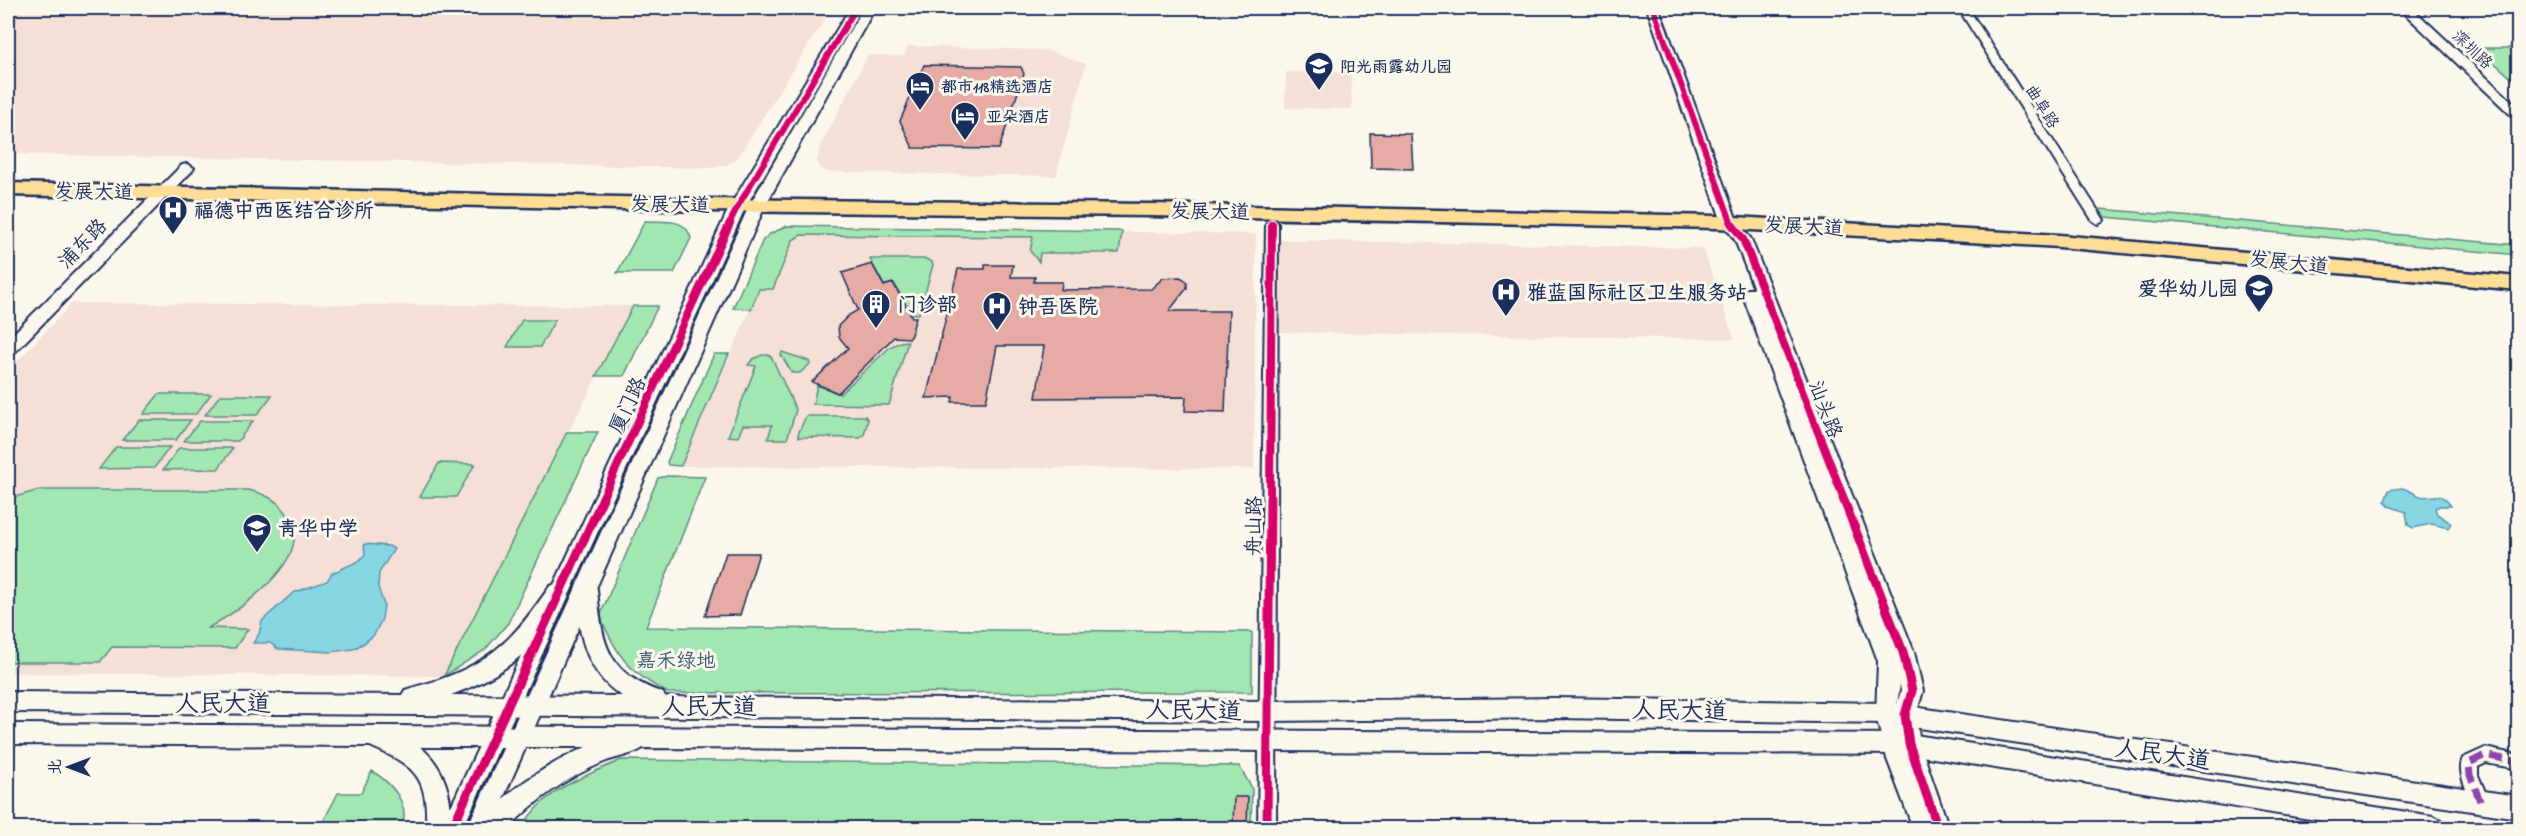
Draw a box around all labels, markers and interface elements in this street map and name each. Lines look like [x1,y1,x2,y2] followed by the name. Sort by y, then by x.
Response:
[2446,25,2497,76] street label: 深圳路
[1303,50,1335,92] school or university icon: 阳光雨露幼儿园
[1340,56,1452,80] place label: 阳光雨露幼儿园
[904,70,936,112] hotel icon: 都市118精选酒店
[941,76,1053,100] place label: 都市118精选酒店
[2018,80,2064,134] street label: 曲阜路
[949,100,981,142] hotel icon: 亚朵酒店
[986,106,1050,130] place label: 亚朵酒店
[54,178,134,209] street label: 发展大道
[630,191,710,222] street label: 发展大道
[157,194,189,236] hospital icon: 福德中西医结合诊所
[194,198,374,227] place label: 福德中西医结合诊所
[1170,198,1250,229] street label: 发展大道
[53,212,116,276] street label: 浦东路
[1763,212,1845,245] street label: 发展大道
[2247,246,2330,283] street label: 发展大道
[2243,272,2275,314] school or university icon: 爱华幼儿园
[1490,276,1522,318] hospital icon: 雅蓝国际社区卫生服务站
[2138,276,2238,305] place label: 爱华幼儿园
[1527,280,1747,309] place label: 雅蓝国际社区卫生服务站
[860,288,892,330] building icon: 门诊部
[981,290,1013,332] hospital icon: 钟吾医院
[897,292,957,321] place label: 门诊部
[1018,294,1098,323] place label: 钟吾医院
[603,372,656,439] street label: 厦门路
[1799,377,1848,444] street label: 汕头路
[1240,495,1271,556] street label: 舟山路
[241,512,273,554] school or university icon: 青华中学
[278,516,358,545] place label: 青华中学
[636,648,716,677] park label: 嘉禾绿地
[175,688,271,723] street label: 人民大道
[661,691,757,726] street label: 人民大道
[1146,694,1242,731] street label: 人民大道
[1632,694,1728,731] street label: 人民大道
[2113,732,2213,780] street label: 人民大道
[39,737,99,797] north arrow
[44,759,68,775] text: 北

